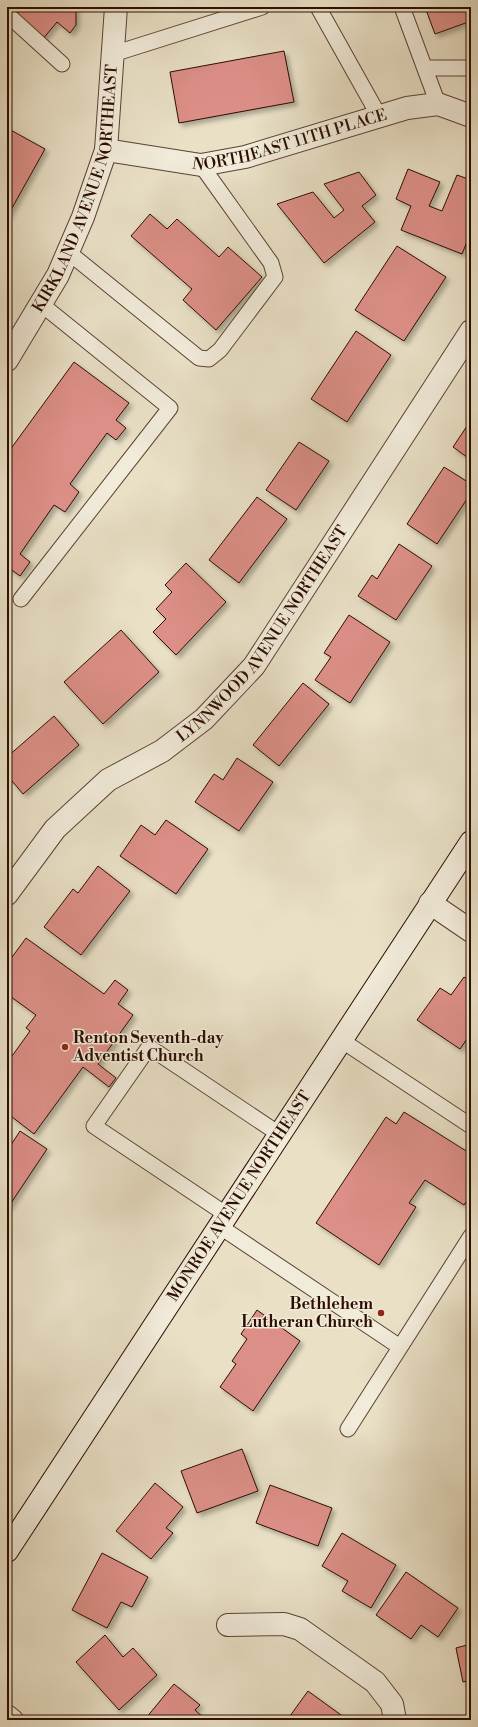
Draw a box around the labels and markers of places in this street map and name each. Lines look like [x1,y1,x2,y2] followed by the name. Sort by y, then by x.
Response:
[72,1028,224,1066] place label: Renton Seventh-day Adventist Church
[60,1042,70,1052] marker: Renton Seventh-day Adventist Church
[241,1294,373,1332] place label: Bethlehem Lutheran Church
[376,1308,386,1318] marker: Bethlehem Lutheran Church

